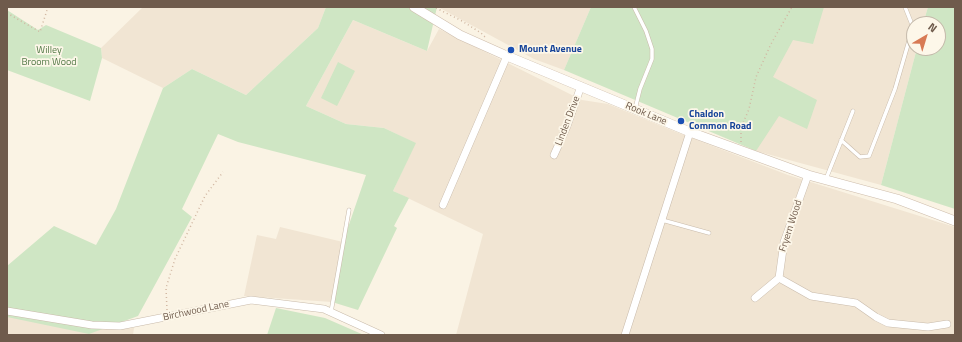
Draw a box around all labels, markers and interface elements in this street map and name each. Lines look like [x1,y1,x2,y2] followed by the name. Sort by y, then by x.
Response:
[906,16,946,56] north arrow
[925,19,941,36] text: N
[519,44,582,56] place label: Mount Avenue
[21,45,77,68] park label: Willey Broom Wood
[506,45,516,55] marker: Mount Avenue
[553,95,583,147] street label: Linden Drive
[623,100,669,128] street label: Rook Lane
[689,109,752,132] place label: Chaldon Common Road
[676,116,686,126] marker: Chaldon Common Road
[777,199,805,253] street label: Fryern Wood
[162,298,230,324] street label: Birchwood Lane

